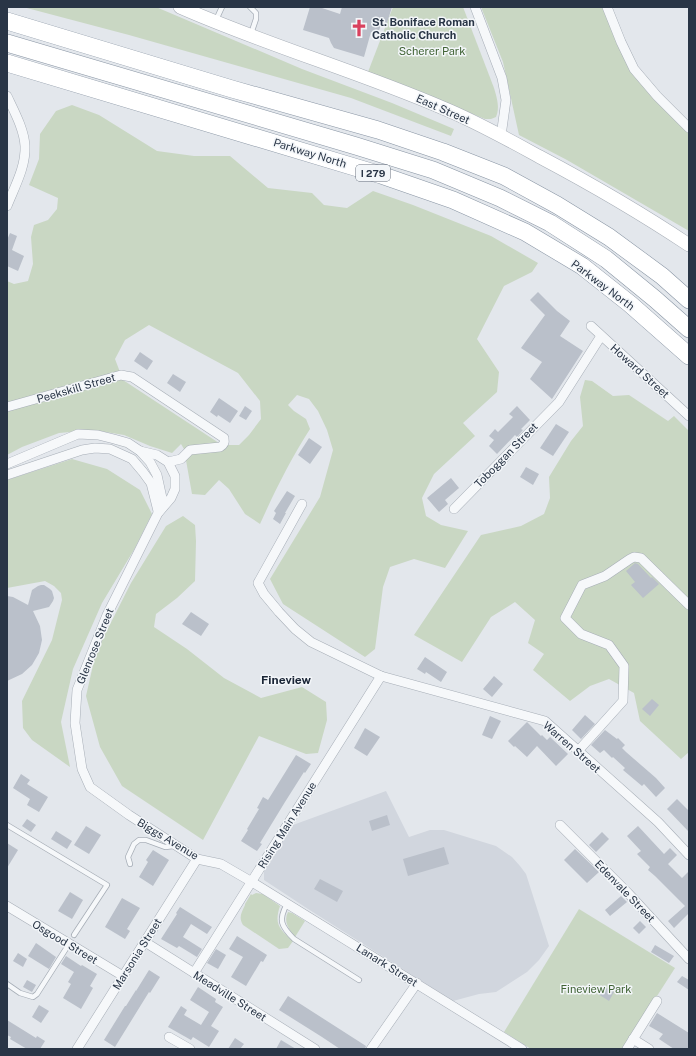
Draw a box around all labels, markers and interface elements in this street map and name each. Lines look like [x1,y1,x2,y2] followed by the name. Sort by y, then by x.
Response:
[372,16,475,41] place label: St. Boniface Roman Catholic Church
[349,18,369,38] church icon: St. Boniface Roman Catholic Church
[399,45,465,57] park label: Scherer Park
[414,92,472,126] street label: East Street
[272,136,348,170] street label: Parkway North
[356,165,390,181] road number: I 279
[569,257,637,313] street label: Parkway North
[608,342,672,400] street label: Howard Street
[35,371,117,405] street label: Peekskill Street
[472,420,540,490] street label: Toboggan Street
[74,606,116,686] street label: Glenrose Street
[261,673,312,687] district label: Fineview
[541,719,603,775] street label: Warren Street
[255,780,319,870] street label: Rising Main Avenue
[135,816,201,862] street label: Biggs Avenue
[592,858,658,924] street label: Edenvale Street
[110,916,164,992] street label: Marsonia Street
[30,918,100,966] street label: Osgood Street
[354,941,420,989] street label: Lanark Street
[191,969,269,1023] street label: Meadville Street
[561,983,631,995] park label: Fineview Park

